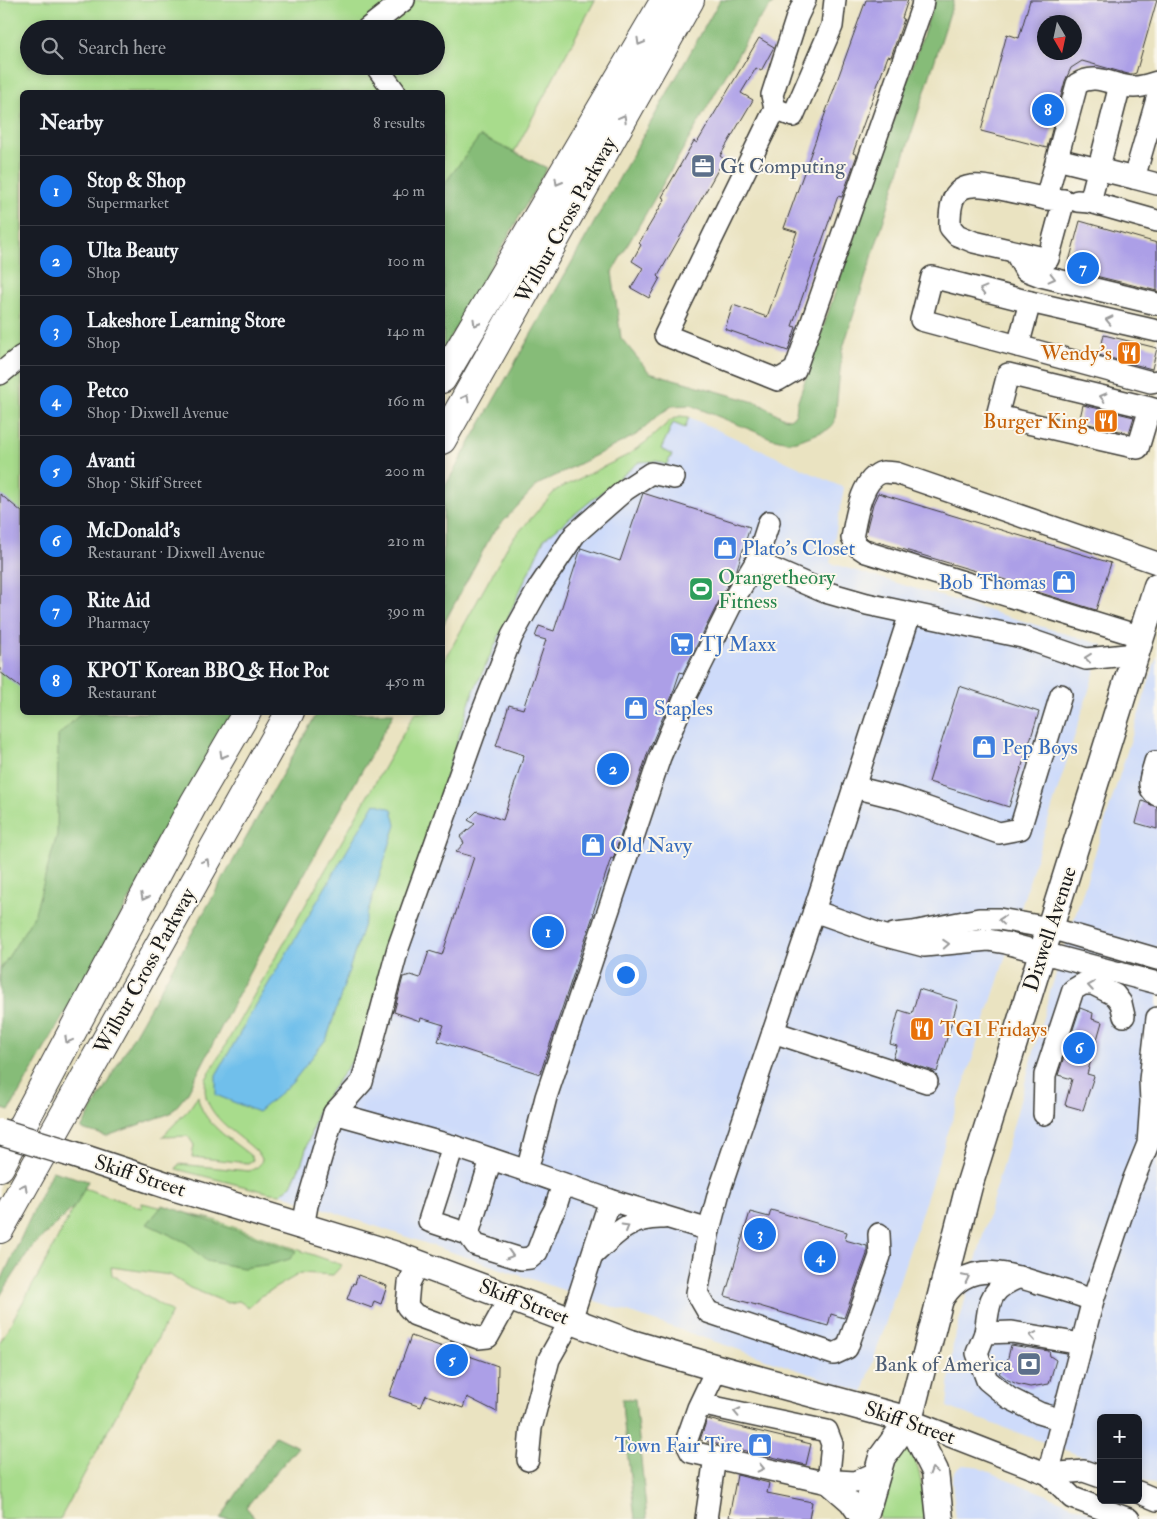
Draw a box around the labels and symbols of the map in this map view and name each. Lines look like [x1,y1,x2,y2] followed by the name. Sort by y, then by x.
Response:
[1037,15,1082,60] north arrow
[636,37,646,46] one-way arrow
[1032,91,1064,129] pin: 8
[616,115,626,124] one-way arrow
[509,131,623,309] street label: Wilbur Cross Parkway
[690,153,716,179] office icon: Gt Computing
[720,153,846,180] place label: Gt Computing
[554,177,564,186] one-way arrow
[1067,249,1099,287] pin: 7
[1047,273,1055,283] one-way arrow
[978,285,987,296] one-way arrow
[1105,315,1114,326] one-way arrow
[472,317,482,326] one-way arrow
[1040,340,1112,367] place label: Wendy's
[1116,340,1142,366] restaurant icon: Wendy's
[1098,392,1107,403] one-way arrow
[460,394,470,403] one-way arrow
[983,408,1089,435] place label: Burger King
[1093,408,1119,434] restaurant icon: Burger King
[712,535,738,561] shop icon: Plato's Closet
[742,535,856,562] place label: Plato's Closet
[718,564,836,615] place label: Orangetheory Fitness
[939,569,1046,596] place label: Bob Thomas
[1051,569,1077,595] shop icon: Bob Thomas
[688,576,714,602] sports icon: Orangetheory Fitness
[669,631,695,657] supermarket icon: TJ Maxx
[700,631,777,658] place label: TJ Maxx
[1084,653,1092,664] one-way arrow
[623,695,649,721] shop icon: Staples
[654,695,713,722] place label: Staples
[971,734,997,760] shop icon: Pep Boys
[1002,734,1078,761] place label: Pep Boys
[219,749,229,758] one-way arrow
[597,750,629,788] pin: 2
[580,832,606,858] shop icon: Old Navy
[610,832,693,859] place label: Old Navy
[200,858,210,867] one-way arrow
[1017,863,1083,995] street label: Dixwell Avenue
[88,882,202,1060] street label: Wilbur Cross Parkway
[140,892,150,901] one-way arrow
[532,913,564,951] pin: 1
[998,915,1006,926] one-way arrow
[943,939,951,950] one-way arrow
[613,962,639,988] your location
[1087,981,1095,992] one-way arrow
[909,1016,935,1042] restaurant icon: TGI Fridays
[940,1016,1047,1043] place label: TGI Fridays
[1063,1029,1095,1067] pin: 6
[64,1035,74,1044] one-way arrow
[91,1149,189,1203] street label: Skiff Street
[18,1183,28,1192] one-way arrow
[744,1215,776,1253] pin: 3
[620,1223,629,1233] one-way arrow
[804,1238,836,1276] pin: 4
[505,1250,513,1260] one-way arrow
[475,1272,573,1332] street label: Skiff Street
[961,1274,970,1284] one-way arrow
[1029,1331,1038,1341] one-way arrow
[436,1341,468,1379] pin: 5
[874,1351,1012,1378] place label: Bank of America
[1016,1351,1042,1377] bank icon: Bank of America
[861,1395,959,1451] street label: Skiff Street
[732,1407,741,1418] one-way arrow
[614,1432,742,1459] place label: Town Fair Tire
[747,1432,773,1458] shop icon: Town Fair Tire
[756,1462,765,1473] one-way arrow
[929,1467,939,1476] one-way arrow

